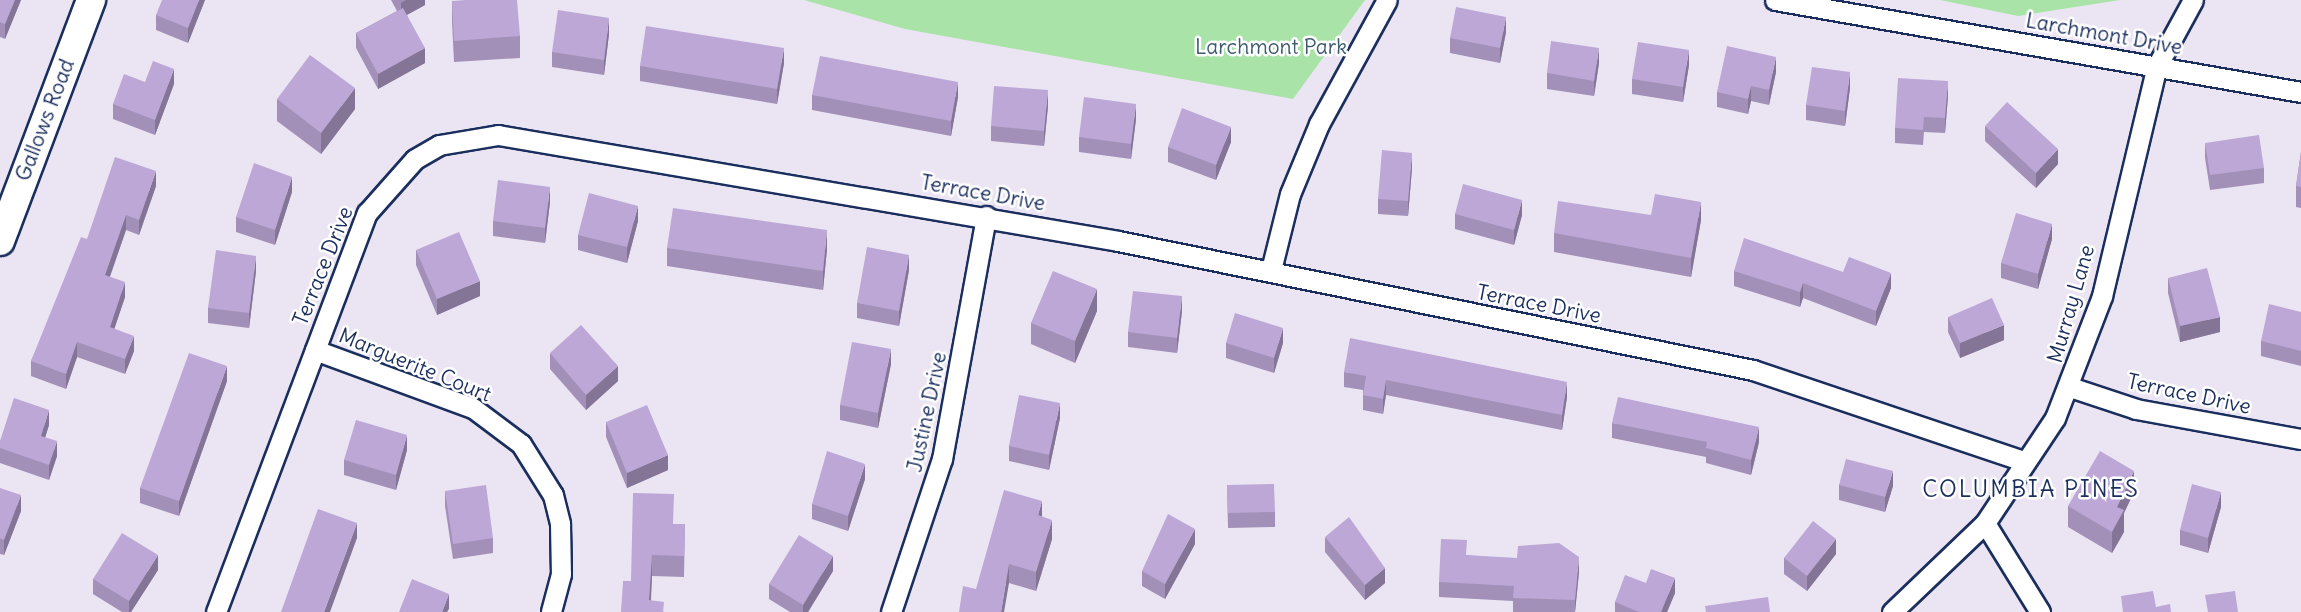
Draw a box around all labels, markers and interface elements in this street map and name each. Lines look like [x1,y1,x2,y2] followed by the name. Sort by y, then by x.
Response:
[2024,8,2184,60] street label: Larchmont Drive
[1195,34,1347,60] park label: Larchmont Park
[10,55,80,185] street label: Gallows Road
[919,170,1047,216] street label: Terrace Drive
[288,203,358,329] street label: Terrace Drive
[2042,242,2100,366] street label: Murray Lane
[1475,280,1603,328] street label: Terrace Drive
[335,323,495,407] street label: Marguerite Court
[902,350,952,474] street label: Justine Drive
[2125,369,2253,419] street label: Terrace Drive
[1924,475,2138,503] district label: COLUMBIA PINES

